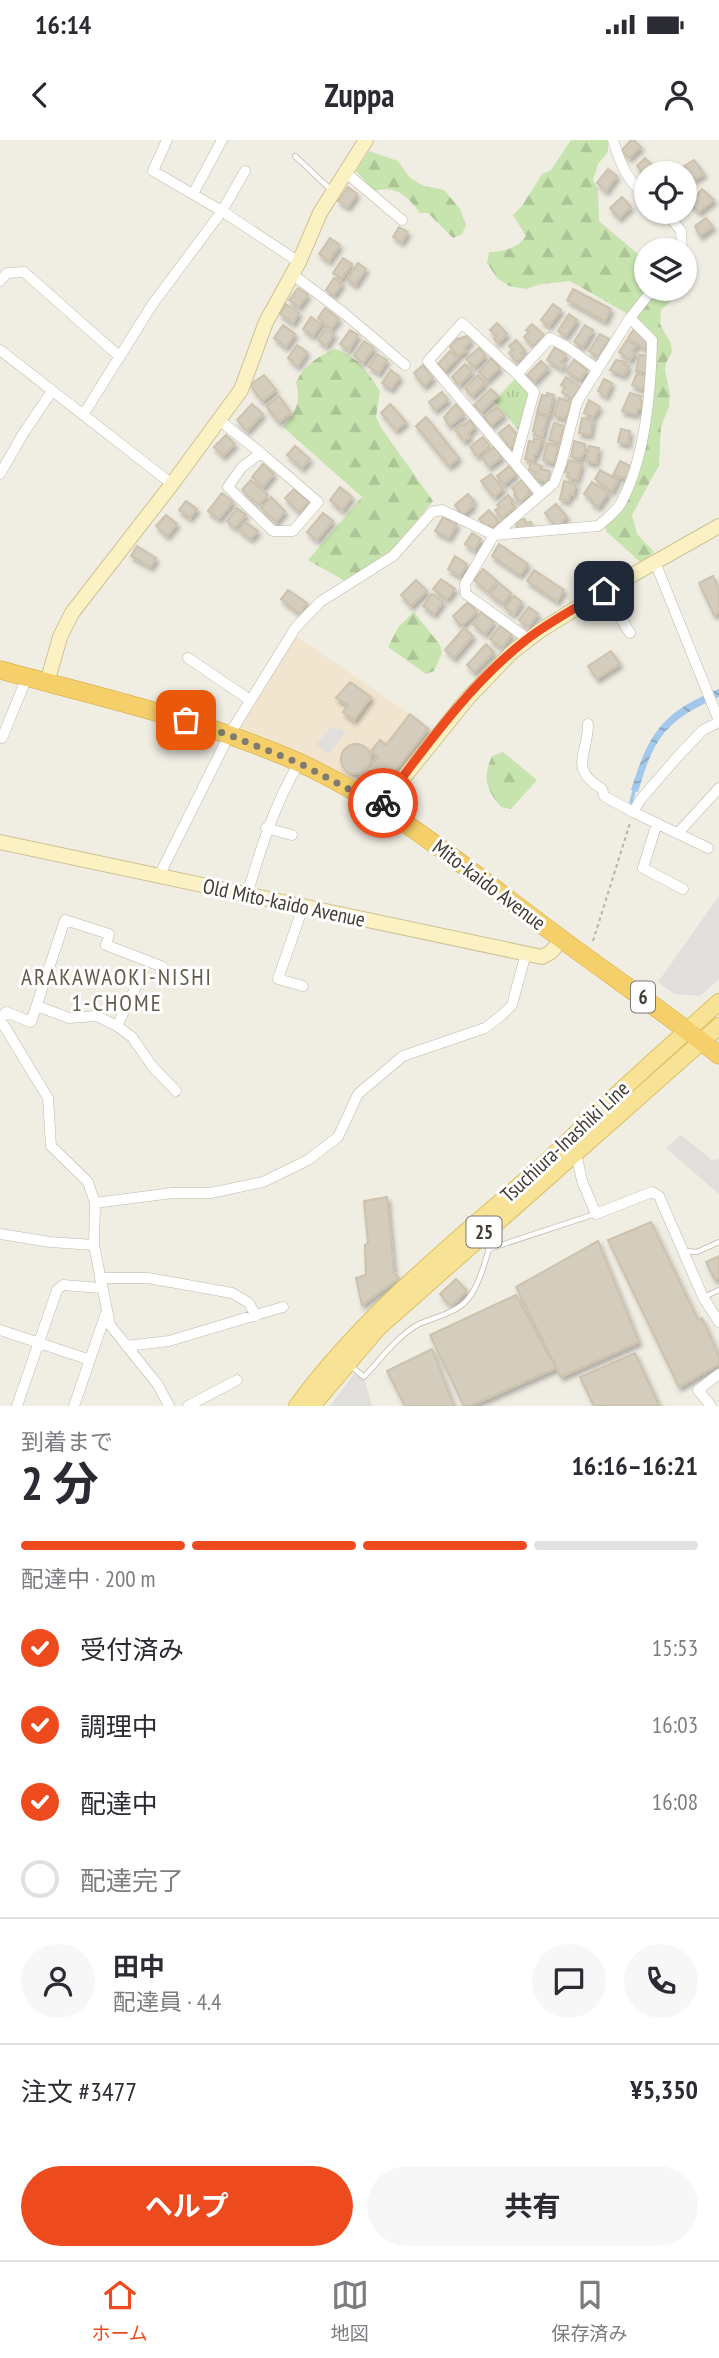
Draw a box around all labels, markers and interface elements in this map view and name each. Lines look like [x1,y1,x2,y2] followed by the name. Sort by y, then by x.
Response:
[35,8,91,41] text: 16:14
[324,74,395,116] text: Zuppa
[21,76,59,114] icon: back
[660,76,698,114] icon: person
[634,161,697,301] map controls
[634,161,697,224] button: locate
[634,238,697,301] button: layers
[574,561,634,621] pin
[585,572,623,610] icon: home
[156,690,216,750] pin
[167,701,205,739] icon: bag
[348,768,418,838] courier
[364,784,402,822] icon: bike
[427,833,551,936] street label: Mito-kaido Avenue
[201,872,368,933] street label: Old Mito-kaido Avenue
[21,962,213,1017] district label: ARAKAWAOKI-NISHI 1-CHOME
[631,982,655,1012] road number: 6
[495,1075,635,1208] street label: Tsuchiura-Inashiki Line
[466,1216,502,1248] road number: 25
[21,1427,113,1456] text: 到着まで
[571,1449,698,1482] text: 16:16–16:21
[21,1453,98,1513] text: 2 分
[21,1564,156,1593] text: 配達中 · 200 m
[21,1629,59,1667] icon: check
[80,1633,184,1666] text: 受付済み
[652,1633,698,1662] text: 15:53
[21,1706,59,1744] icon: check
[80,1710,158,1743] text: 調理中
[652,1710,698,1739] text: 16:03
[21,1783,59,1821] icon: check
[80,1787,158,1820] text: 配達中
[652,1787,698,1816] text: 16:08
[80,1864,184,1897] text: 配達完了
[21,1944,95,2018] button: person
[532,1944,606,2018] button: chat
[624,1944,698,2018] button: phone
[113,1950,165,1983] text: 田中
[113,1987,221,2016] text: 配達員 · 4.4
[630,2073,698,2106] text: ¥5,350
[21,2075,137,2108] text: 注文 #3477
[21,2166,353,2246] button: ヘルプ
[367,2166,698,2246] button: 共有
[91,2276,148,2345] tab: ホーム
[331,2276,369,2345] tab: 地図
[552,2276,628,2345] tab: 保存済み

